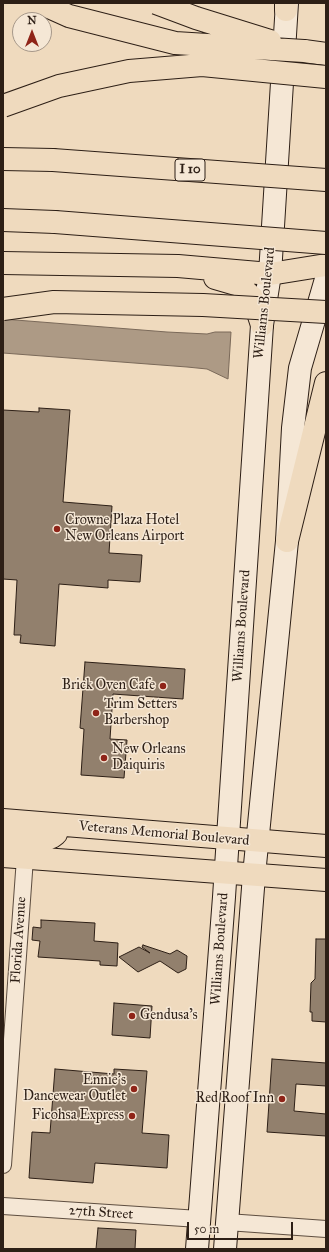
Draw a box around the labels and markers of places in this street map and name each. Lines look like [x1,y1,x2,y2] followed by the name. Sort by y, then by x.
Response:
[65,513,185,546] place label: Crowne Plaza Hotel New Orleans Airport
[52,524,62,534] marker: Crowne Plaza Hotel New Orleans Airport
[62,678,155,694] place label: Brick Oven Cafe
[158,681,168,691] marker: Brick Oven Cafe
[104,697,177,730] place label: Trim Setters Barbershop
[91,708,101,718] marker: Trim Setters Barbershop
[112,742,186,774] place label: New Orleans Daiquiris
[99,753,109,763] marker: New Orleans Daiquiris
[140,1008,198,1024] place label: Gendusa's
[127,1011,137,1021] marker: Gendusa's
[23,1073,126,1106] place label: Ennie's Dancewear Outlet
[129,1084,139,1094] marker: Ennie's Dancewear Outlet
[195,1091,274,1107] place label: Red Roof Inn
[277,1094,287,1104] marker: Red Roof Inn
[32,1108,124,1124] place label: Ficohsa Express
[127,1111,137,1121] marker: Ficohsa Express

